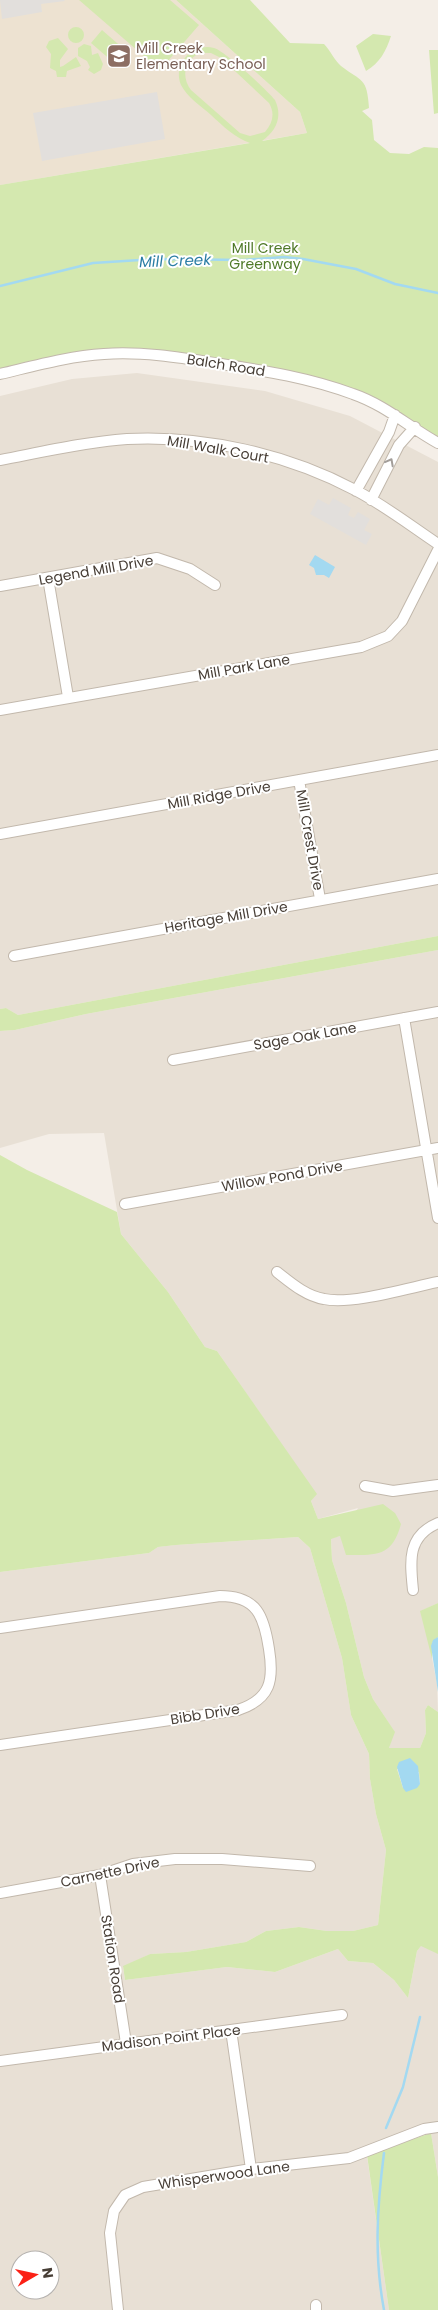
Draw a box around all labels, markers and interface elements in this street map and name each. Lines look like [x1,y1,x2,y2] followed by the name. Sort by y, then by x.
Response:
[136,38,266,74] place label: Mill Creek Elementary School
[106,43,132,69] school or university icon: Mill Creek Elementary School
[229,238,301,274] park label: Mill Creek Greenway
[139,249,213,272] water label: Mill Creek
[185,349,267,381] street label: Balch Road
[166,430,270,468] street label: Mill Walk Court
[384,459,394,468] one-way arrow
[37,550,155,590] street label: Legend Mill Drive
[196,649,292,685] street label: Mill Park Lane
[166,776,273,814] street label: Mill Ridge Drive
[291,788,329,892] street label: Mill Crest Drive
[163,896,289,938] street label: Heritage Mill Drive
[252,1017,358,1055] street label: Sage Oak Lane
[220,1155,344,1196] street label: Willow Pond Drive
[169,1699,241,1729] street label: Bibb Drive
[59,1852,162,1892] street label: Carnette Drive
[96,1913,130,2005] street label: Station Road
[100,2020,242,2056] street label: Madison Point Place
[157,2156,291,2194] street label: Whisperwood Lane
[10,2250,60,2300] north arrow
[37,2266,59,2280] text: N

